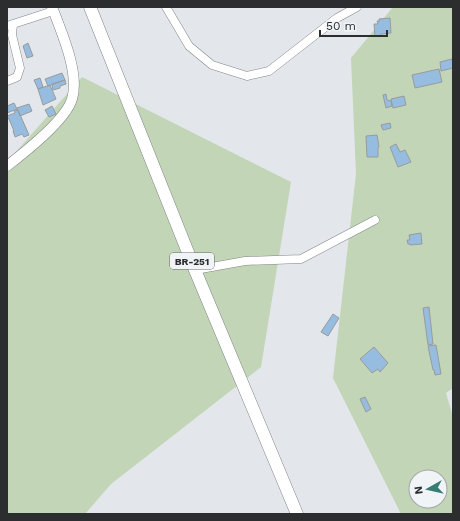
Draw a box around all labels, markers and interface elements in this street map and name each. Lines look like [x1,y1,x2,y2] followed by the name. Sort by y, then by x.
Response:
[320,12,387,38] scale bar
[326,19,356,33] text: 50 m
[170,253,214,269] road number: BR-251
[408,469,448,509] north arrow
[412,485,426,495] text: N

